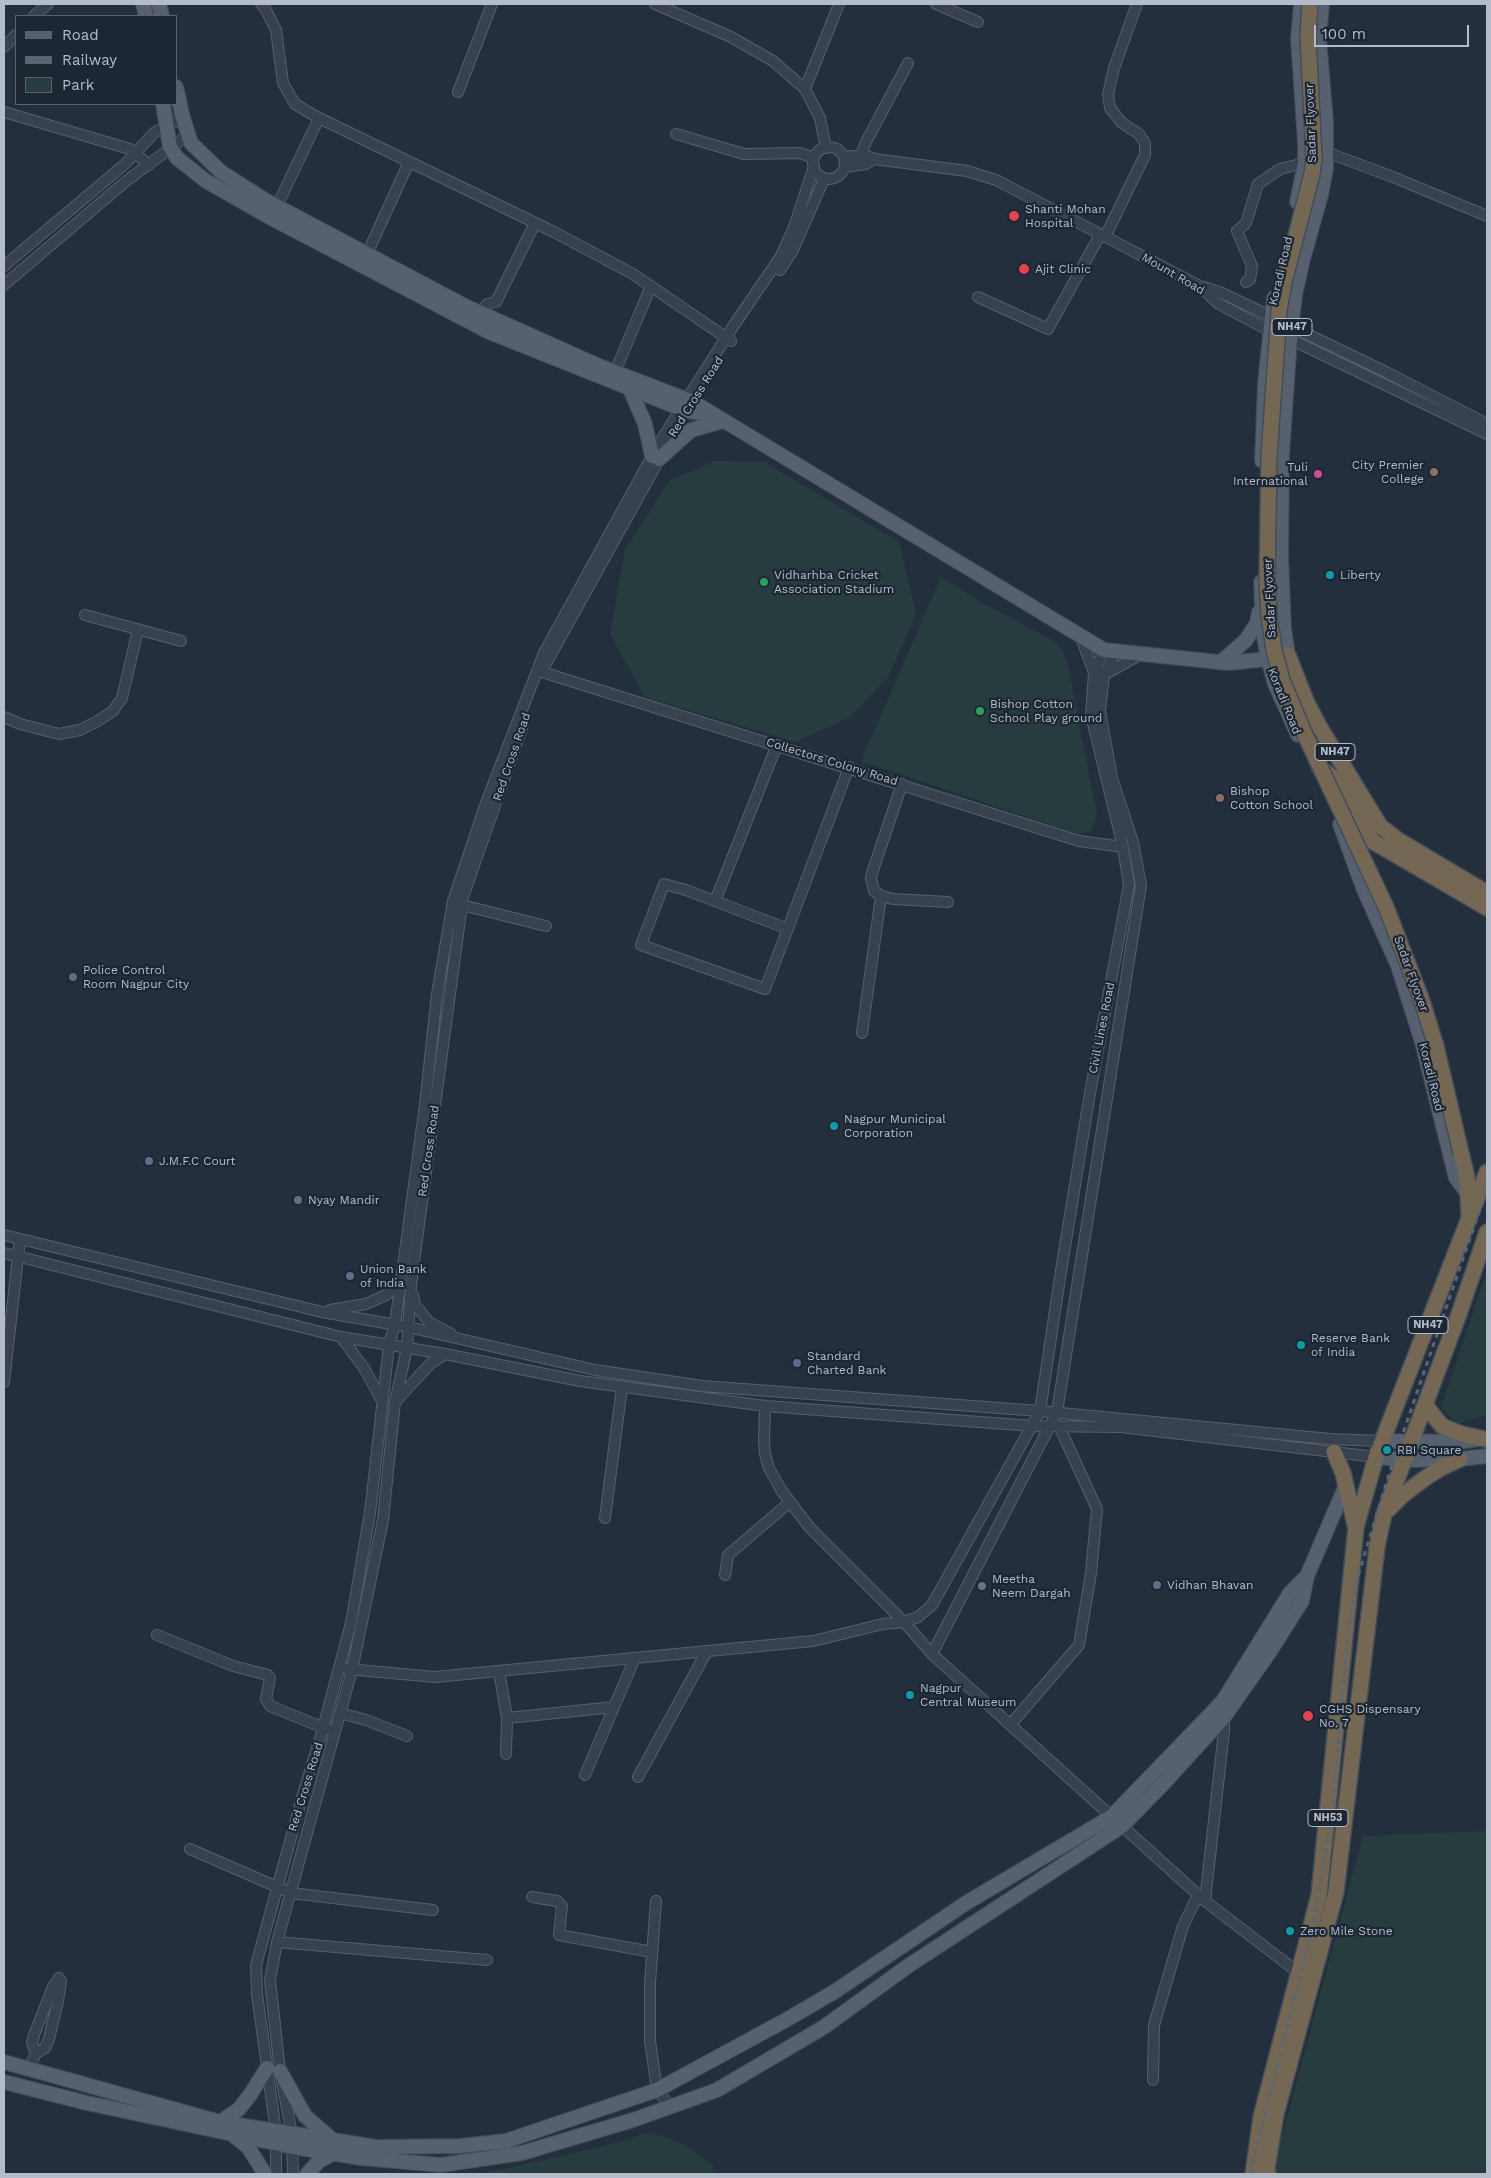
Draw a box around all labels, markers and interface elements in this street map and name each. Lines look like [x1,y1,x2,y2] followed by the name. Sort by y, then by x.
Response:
[15,15,178,105] legend
[1316,15,1471,47] scale bar
[1322,25,1366,43] text: 100 m
[62,26,99,44] text: Road
[62,51,117,69] text: Railway
[62,76,94,94] text: Park
[1302,83,1320,163] street label: Sadar Flyover
[1025,202,1106,230] place label: Shanti Mohan Hospital
[1007,209,1021,223] marker: Shanti Mohan Hospital
[1266,235,1296,307] street label: Koradi Road
[1139,250,1207,298] street label: Mount Road
[1017,262,1031,276] marker: Ajit Clinic
[1035,262,1091,276] place label: Ajit Clinic
[1272,318,1312,336] road number: NH47
[665,354,727,440] street label: Red Cross Road
[1352,458,1424,486] place label: City Premier College
[1233,460,1308,488] place label: Tuli International
[1428,466,1440,478] marker: City Premier College
[1312,468,1324,480] marker: Tuli International
[1261,558,1279,638] street label: Sadar Flyover
[774,568,894,596] place label: Vidharhba Cricket Association Stadium
[1340,568,1381,582] place label: Liberty
[1324,569,1336,581] marker: Liberty
[758,576,770,588] marker: Vidharhba Cricket Association Stadium
[1264,666,1304,736] street label: Koradi Road
[990,697,1102,725] place label: Bishop Cotton School Play ground
[974,705,986,717] marker: Bishop Cotton School Play ground
[490,711,534,803] street label: Red Cross Road
[764,735,900,789] street label: Collectors Colony Road
[1315,744,1355,760] road number: NH47
[1230,784,1313,812] place label: Bishop Cotton School
[1214,792,1226,804] marker: Bishop Cotton School
[1391,934,1431,1014] street label: Sadar Flyover
[83,963,189,991] place label: Police Control Room Nagpur City
[67,971,79,983] marker: Police Control Room Nagpur City
[1086,981,1118,1075] street label: Civil Lines Road
[1416,1041,1446,1113] street label: Koradi Road
[415,1104,443,1198] street label: Red Cross Road
[844,1112,946,1140] place label: Nagpur Municipal Corporation
[828,1120,840,1132] marker: Nagpur Municipal Corporation
[159,1154,236,1168] place label: J.M.F.C Court
[143,1155,155,1167] marker: J.M.F.C Court
[308,1193,380,1207] place label: Nyay Mandir
[292,1194,304,1206] marker: Nyay Mandir
[360,1262,427,1290] place label: Union Bank of India
[344,1270,356,1282] marker: Union Bank of India
[1408,1316,1448,1334] road number: NH47
[1311,1331,1390,1359] place label: Reserve Bank of India
[1295,1339,1307,1351] marker: Reserve Bank of India
[807,1349,886,1377] place label: Standard Charted Bank
[791,1357,803,1369] marker: Standard Charted Bank
[1397,1443,1461,1457] place label: RBI Square
[1381,1444,1393,1456] marker: RBI Square
[992,1572,1071,1600] place label: Meetha Neem Dargah
[1167,1578,1253,1592] place label: Vidhan Bhavan
[1151,1579,1163,1591] marker: Vidhan Bhavan
[976,1580,988,1592] marker: Meetha Neem Dargah
[920,1681,1016,1709] place label: Nagpur Central Museum
[904,1689,916,1701] marker: Nagpur Central Museum
[1319,1702,1421,1730] place label: CGHS Dispensary No. 7
[1301,1709,1315,1723] marker: CGHS Dispensary No. 7
[286,1741,326,1833] street label: Red Cross Road
[1308,1810,1348,1826] road number: NH53
[1300,1924,1393,1938] place label: Zero Mile Stone
[1284,1925,1296,1937] marker: Zero Mile Stone

